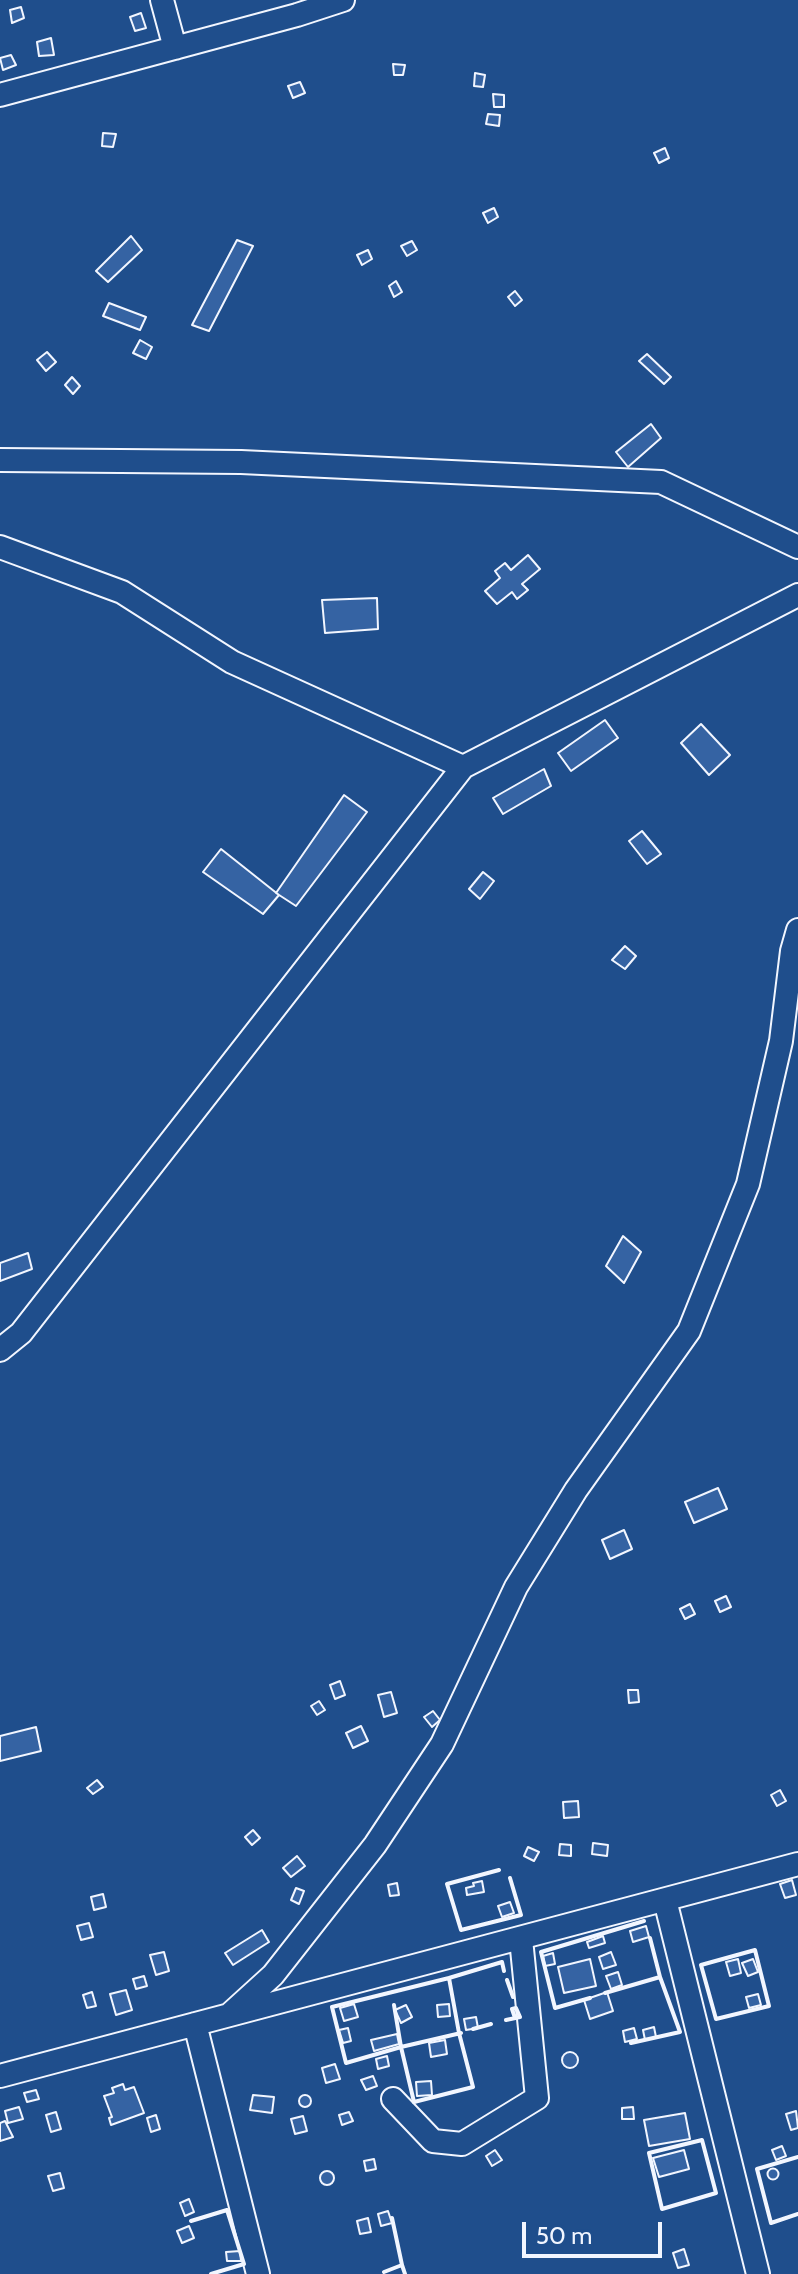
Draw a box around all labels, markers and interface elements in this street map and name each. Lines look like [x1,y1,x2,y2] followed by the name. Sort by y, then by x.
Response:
[526,2206,666,2256] scale bar
[536,2221,592,2250] text: 50 m

